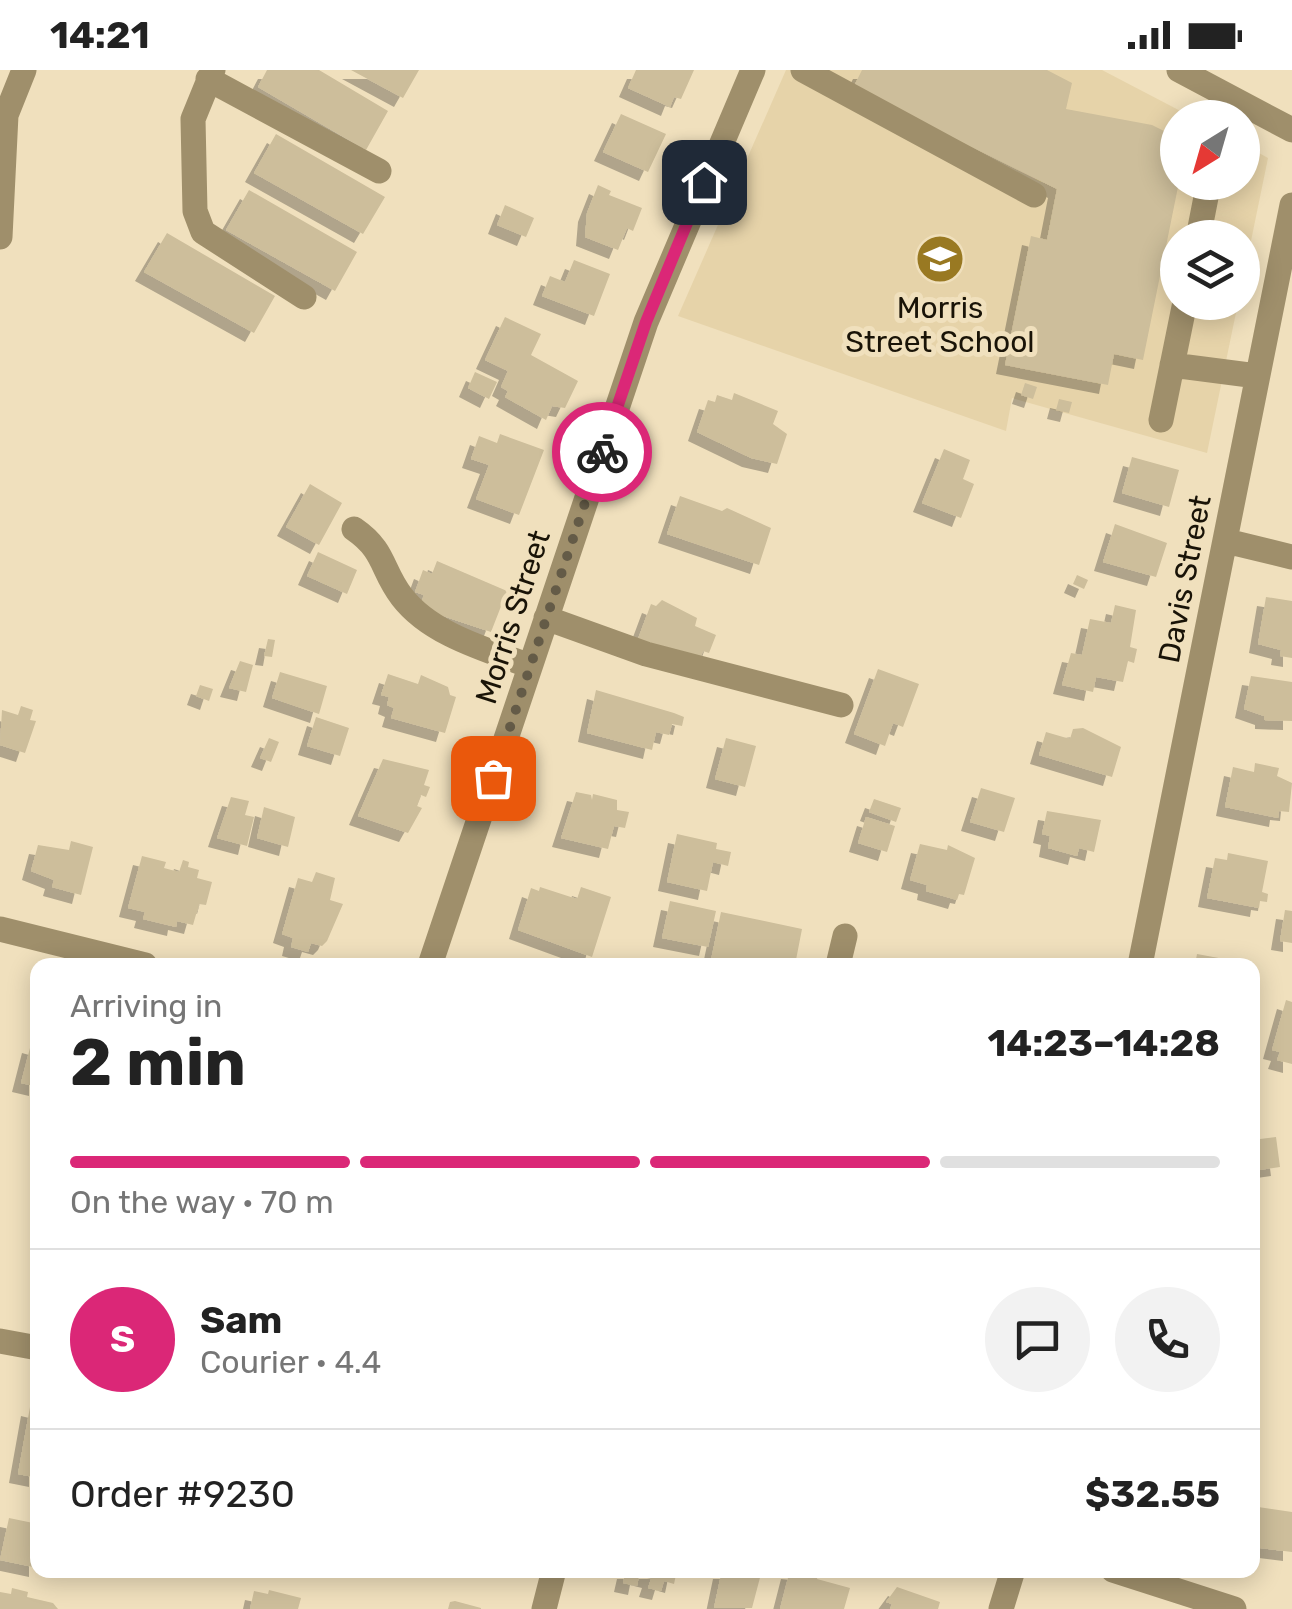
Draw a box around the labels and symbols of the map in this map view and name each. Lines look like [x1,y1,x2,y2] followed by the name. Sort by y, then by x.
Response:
[1160,100,1260,200] north arrow
[662,140,747,225] pin
[914,233,966,285] school or university icon: Morris Street School
[845,290,1035,360] place label: Morris Street School
[552,402,652,502] courier
[1151,492,1219,666] street label: Davis Street
[468,525,558,708] street label: Morris Street
[451,736,536,821] pin

